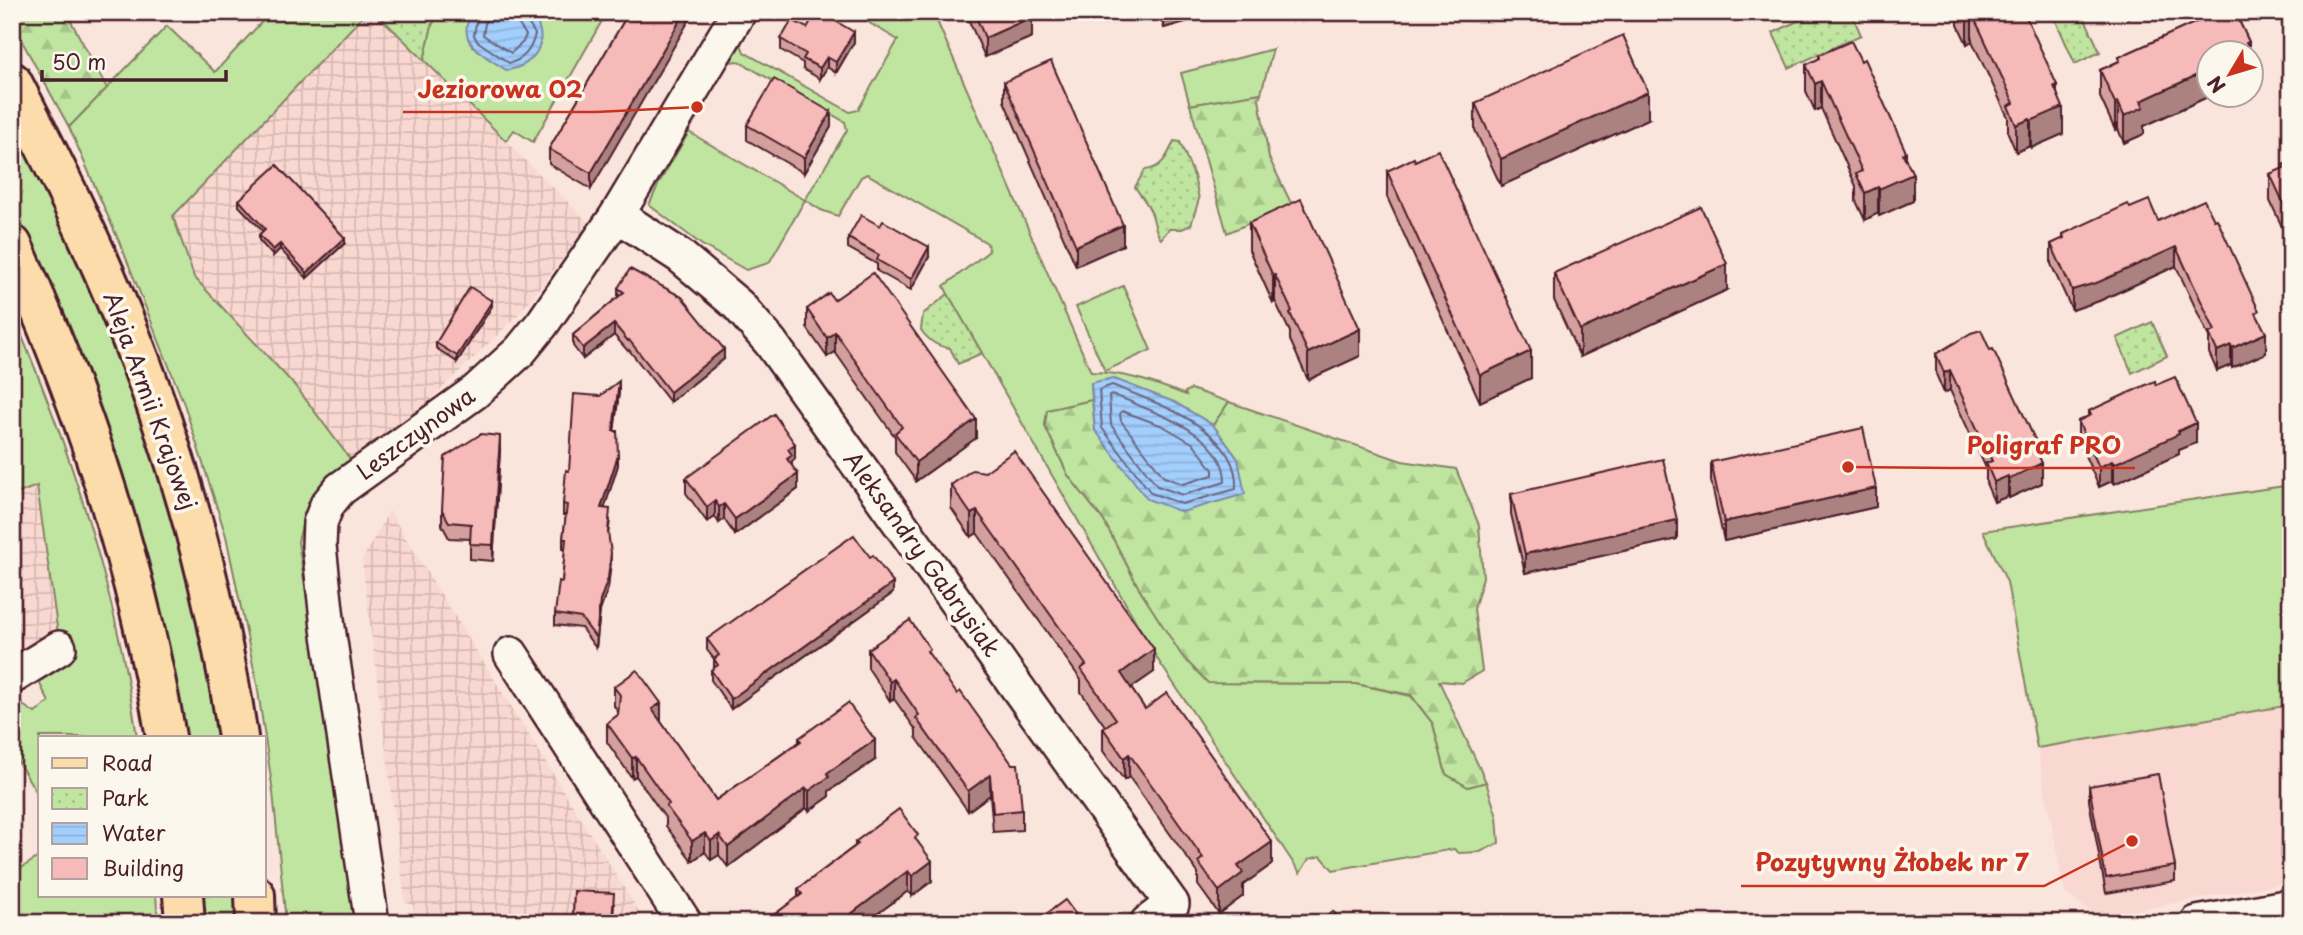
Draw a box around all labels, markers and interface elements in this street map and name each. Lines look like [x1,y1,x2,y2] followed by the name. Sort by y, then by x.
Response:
[42,38,226,82] scale bar
[2194,38,2264,108] north arrow
[52,45,106,77] text: 50 m
[403,67,596,112] callout: Jeziorowa 02
[418,70,583,106] text: Jeziorowa 02
[2200,71,2231,100] text: N
[96,286,207,514] street label: Aleja Armii Krajowej
[349,377,482,488] street label: Leszczynowa
[1952,423,2135,468] callout: Poligraf PRO
[1967,426,2121,462] text: Poligraf PRO
[836,443,1010,663] street label: Aleksandry Gabrysiak
[38,736,266,897] legend
[102,746,153,778] text: Road
[102,781,149,813] text: Park
[102,816,166,848] text: Water
[1741,841,2044,886] callout: Pozytywny Żłobek nr 7
[1755,843,2029,879] text: Pozytywny Żłobek nr 7
[102,851,184,883] text: Building

